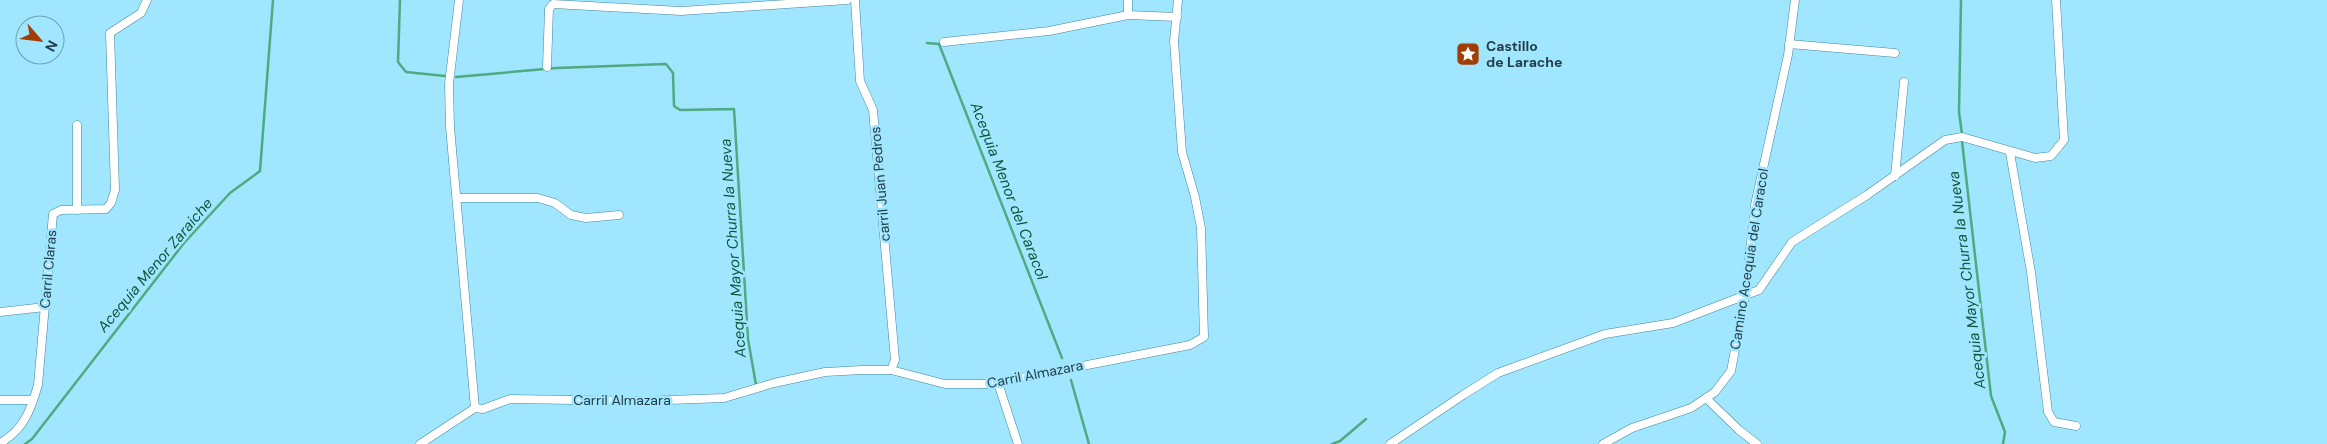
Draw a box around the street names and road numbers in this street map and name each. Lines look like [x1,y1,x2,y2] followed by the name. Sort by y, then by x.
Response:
[866,126,894,242] street label: carril Juan Pedros
[1726,167,1772,351] street label: Camino Acequia del Caracol
[36,229,60,309] street label: Carril Claras
[985,356,1085,392] street label: Carril Almazara
[573,391,671,409] street label: Carril Almazara

